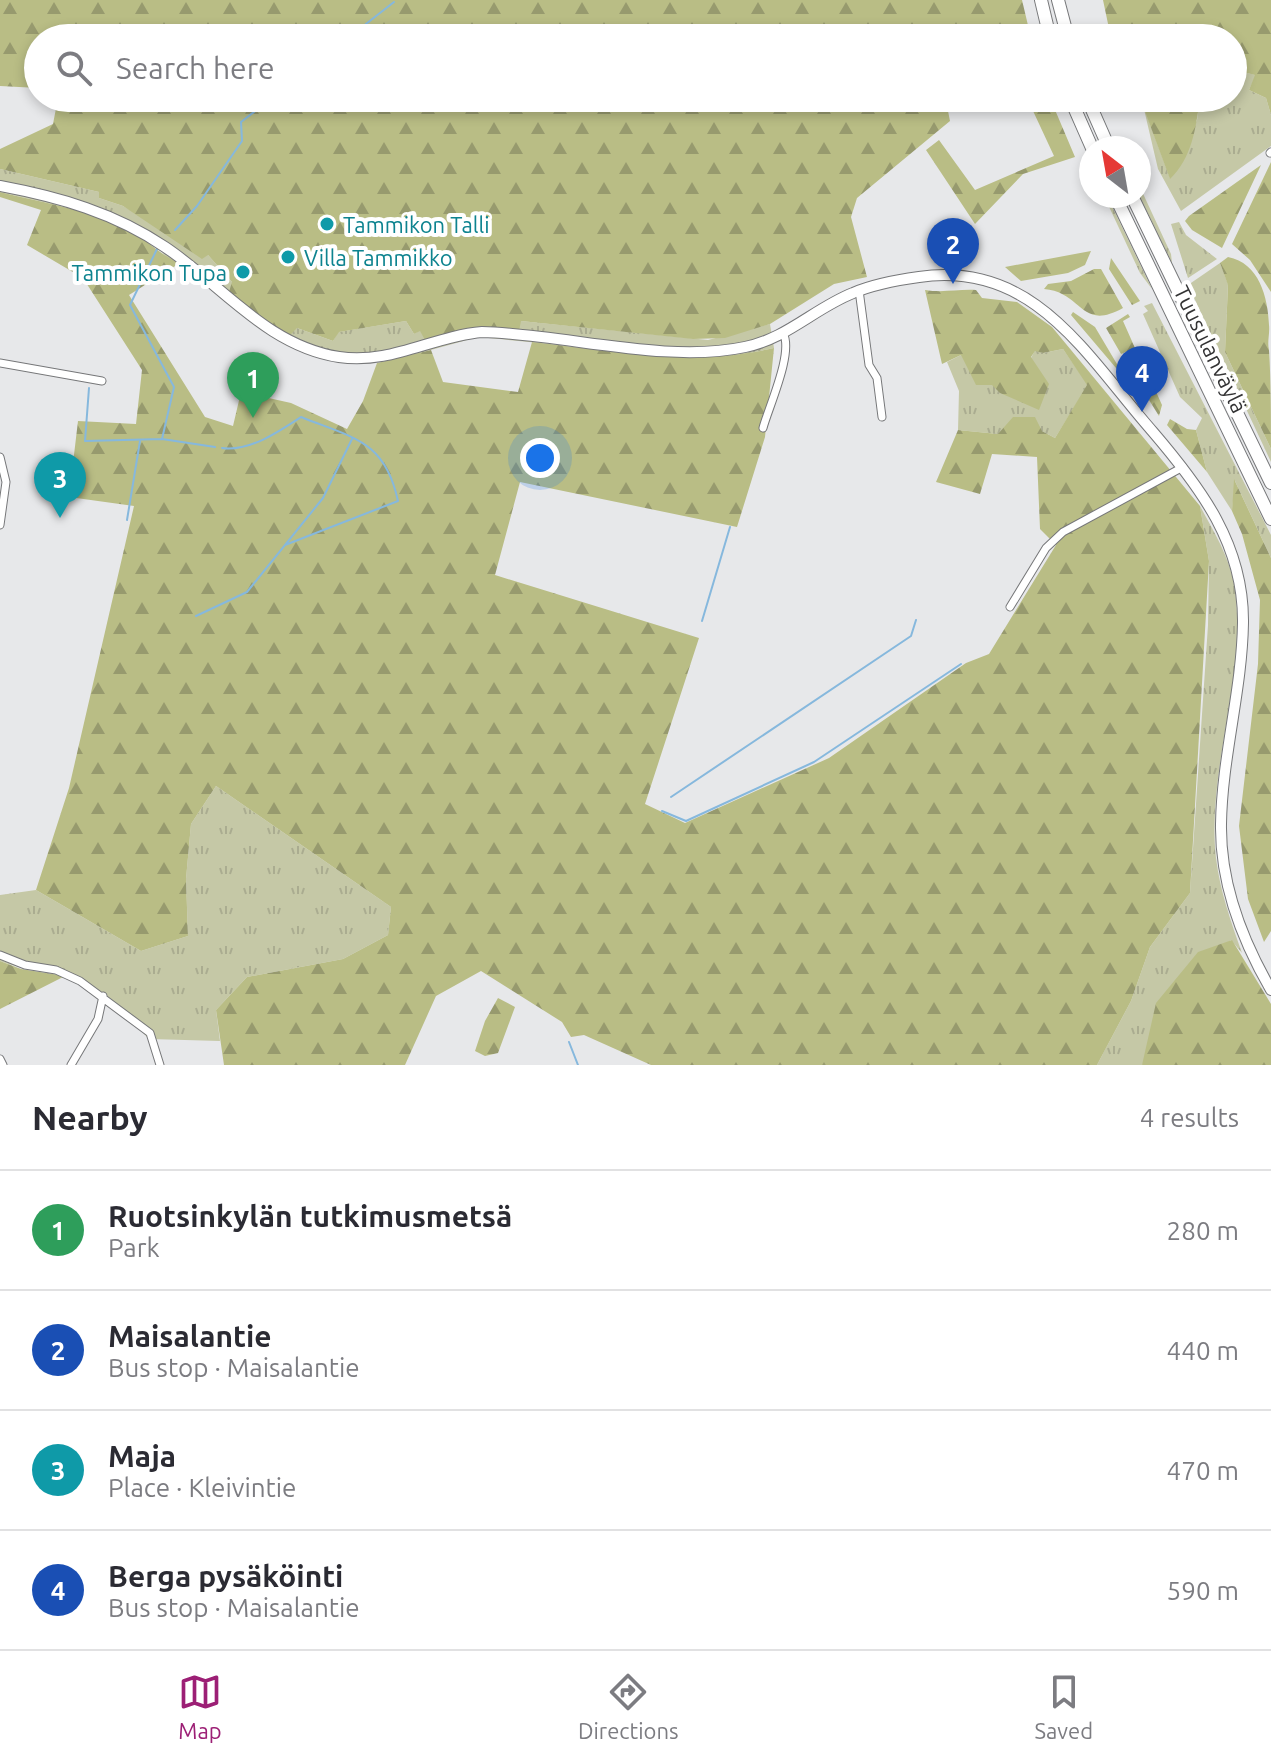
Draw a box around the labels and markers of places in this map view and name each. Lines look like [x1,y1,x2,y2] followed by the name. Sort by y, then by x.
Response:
[343,212,490,237] place label: Tammikon Talli
[318,215,336,233] marker: Tammikon Talli
[927,218,979,284] pin: 2
[304,245,453,270] place label: Villa Tammikko
[279,248,297,266] marker: Villa Tammikko
[72,260,227,285] place label: Tammikon Tupa
[234,263,252,281] marker: Tammikon Tupa
[1116,346,1168,412] pin: 4
[227,352,279,418] pin: 1
[34,452,86,518] pin: 3

